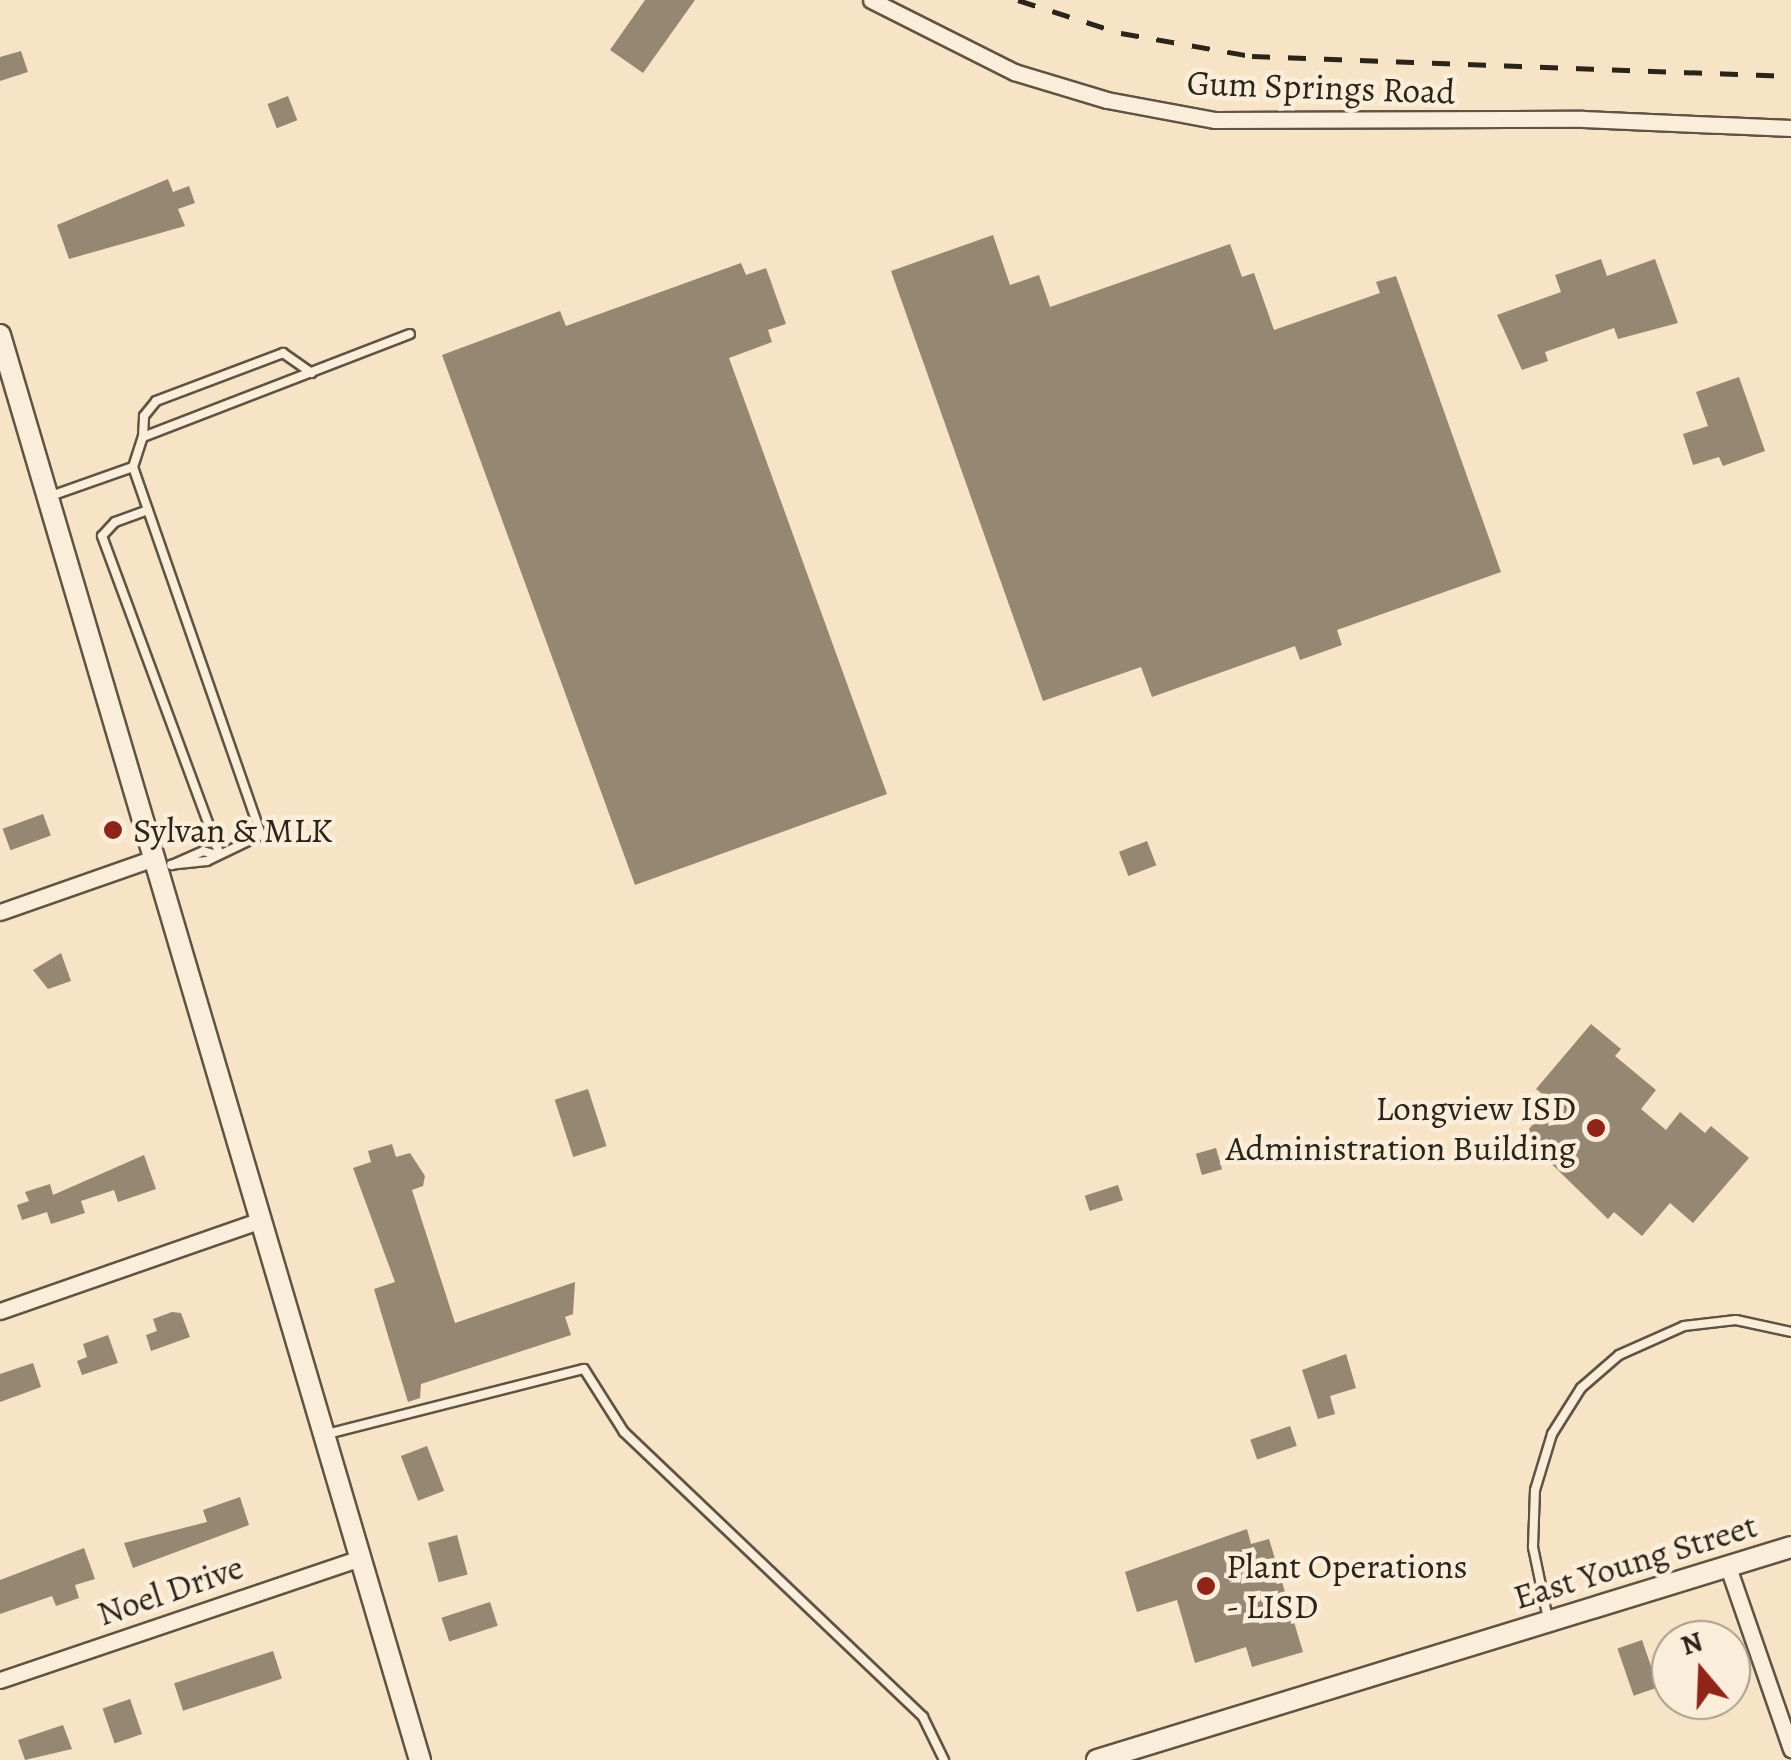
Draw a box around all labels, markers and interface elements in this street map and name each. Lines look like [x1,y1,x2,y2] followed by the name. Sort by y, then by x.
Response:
[1186,61,1456,113] street label: Gum Springs Road
[133,809,333,851] place label: Sylvan & MLK
[102,819,124,841] marker: Sylvan & MLK
[1226,1087,1576,1169] place label: Longview ISD Administration Building
[1585,1117,1607,1139] marker: Longview ISD Administration Building
[1508,1504,1762,1618] street label: East Young Street
[91,1545,249,1635] street label: Noel Drive
[1226,1545,1468,1627] place label: Plant Operations - LISD
[1195,1575,1217,1597] marker: Plant Operations - LISD
[1651,1620,1751,1720] north arrow
[1676,1622,1708,1665] text: N

